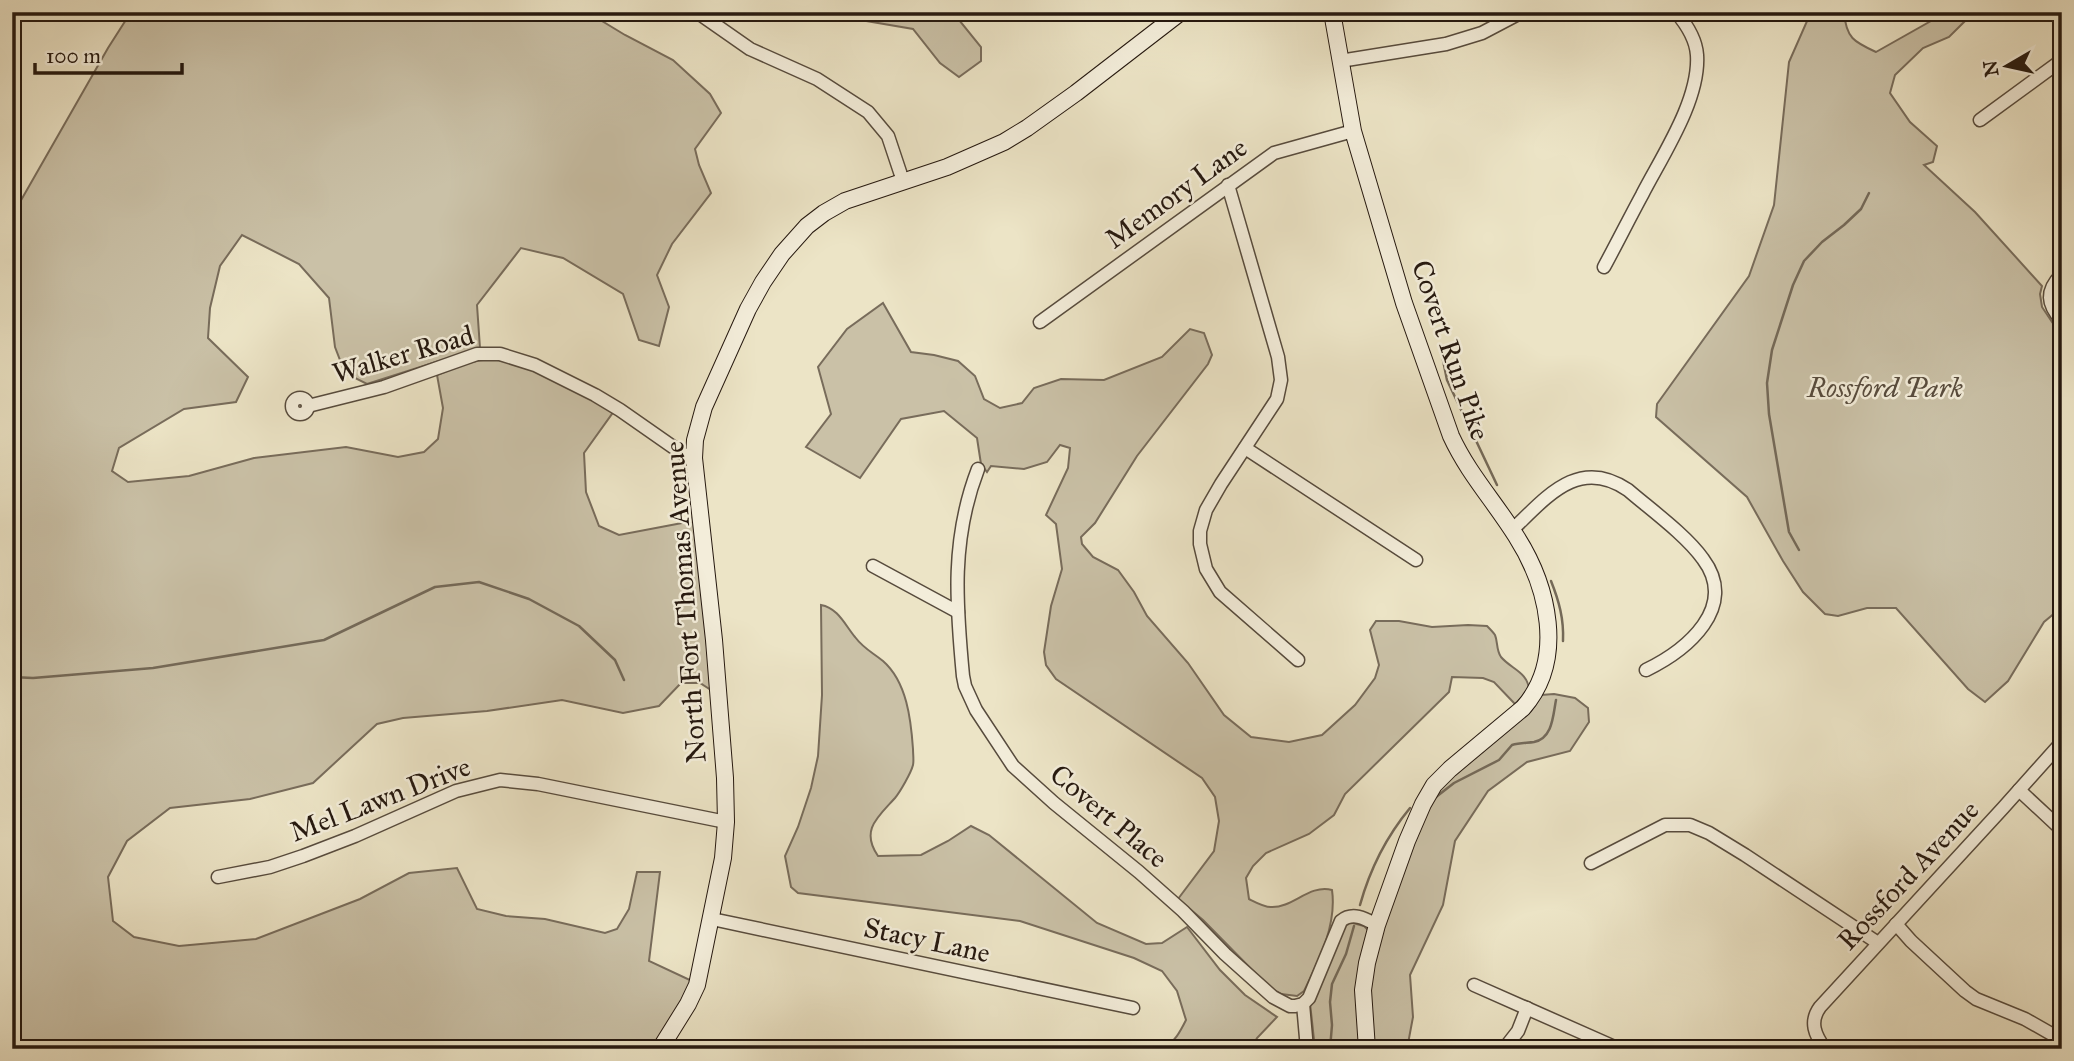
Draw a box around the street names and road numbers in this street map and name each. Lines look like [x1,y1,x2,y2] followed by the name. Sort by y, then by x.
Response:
[1098,130,1254,256] street label: Memory Lane
[1404,255,1498,445] street label: Covert Run Pike
[328,317,478,391] street label: Walker Road
[656,440,714,764] street label: North Fort Thomas Avenue
[285,749,475,849] street label: Mel Lawn Drive
[1043,757,1175,875] street label: Covert Place
[1830,793,1986,957] street label: Rossford Avenue
[861,910,993,970] street label: Stacy Lane

